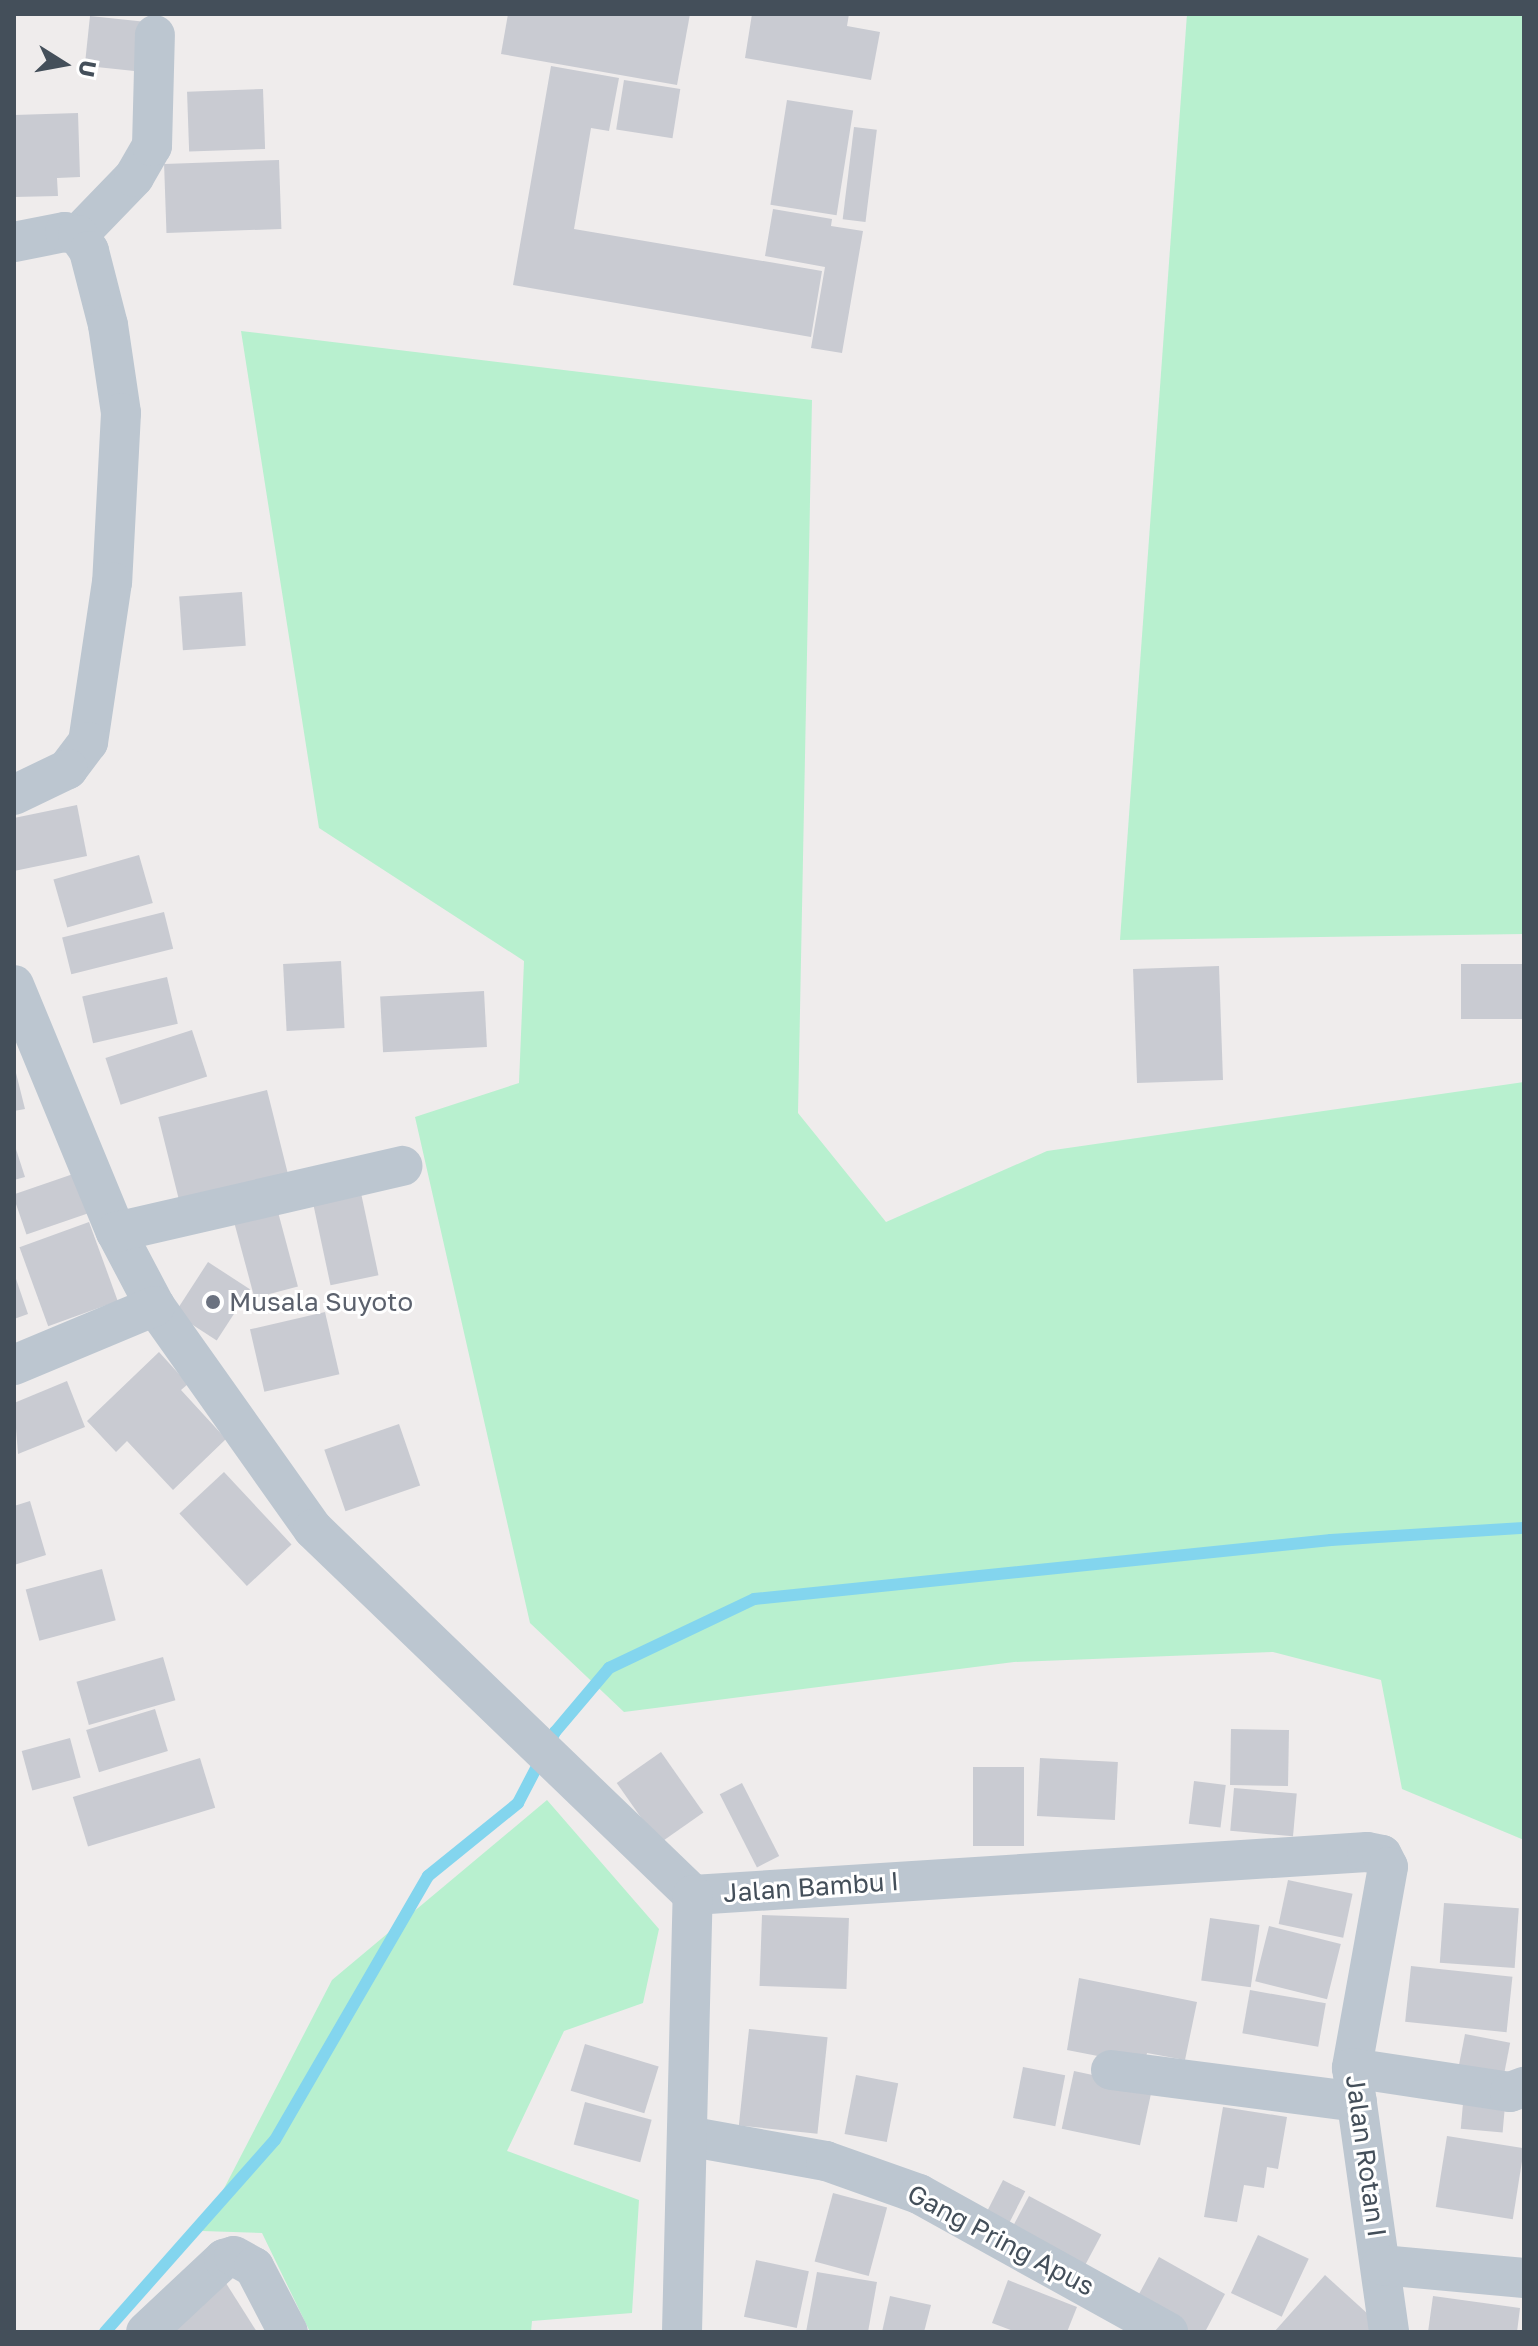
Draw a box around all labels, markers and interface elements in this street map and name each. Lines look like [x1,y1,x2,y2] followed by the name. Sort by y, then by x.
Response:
[24,24,104,104] north arrow
[73,58,103,79] text: U
[229,1286,413,1318] place label: Musala Suyoto
[204,1293,222,1311] marker: Musala Suyoto
[722,1865,900,1909] street label: Jalan Bambu I
[1339,2073,1393,2239] street label: Jalan Rotan I
[902,2178,1100,2302] street label: Gang Pring Apus

